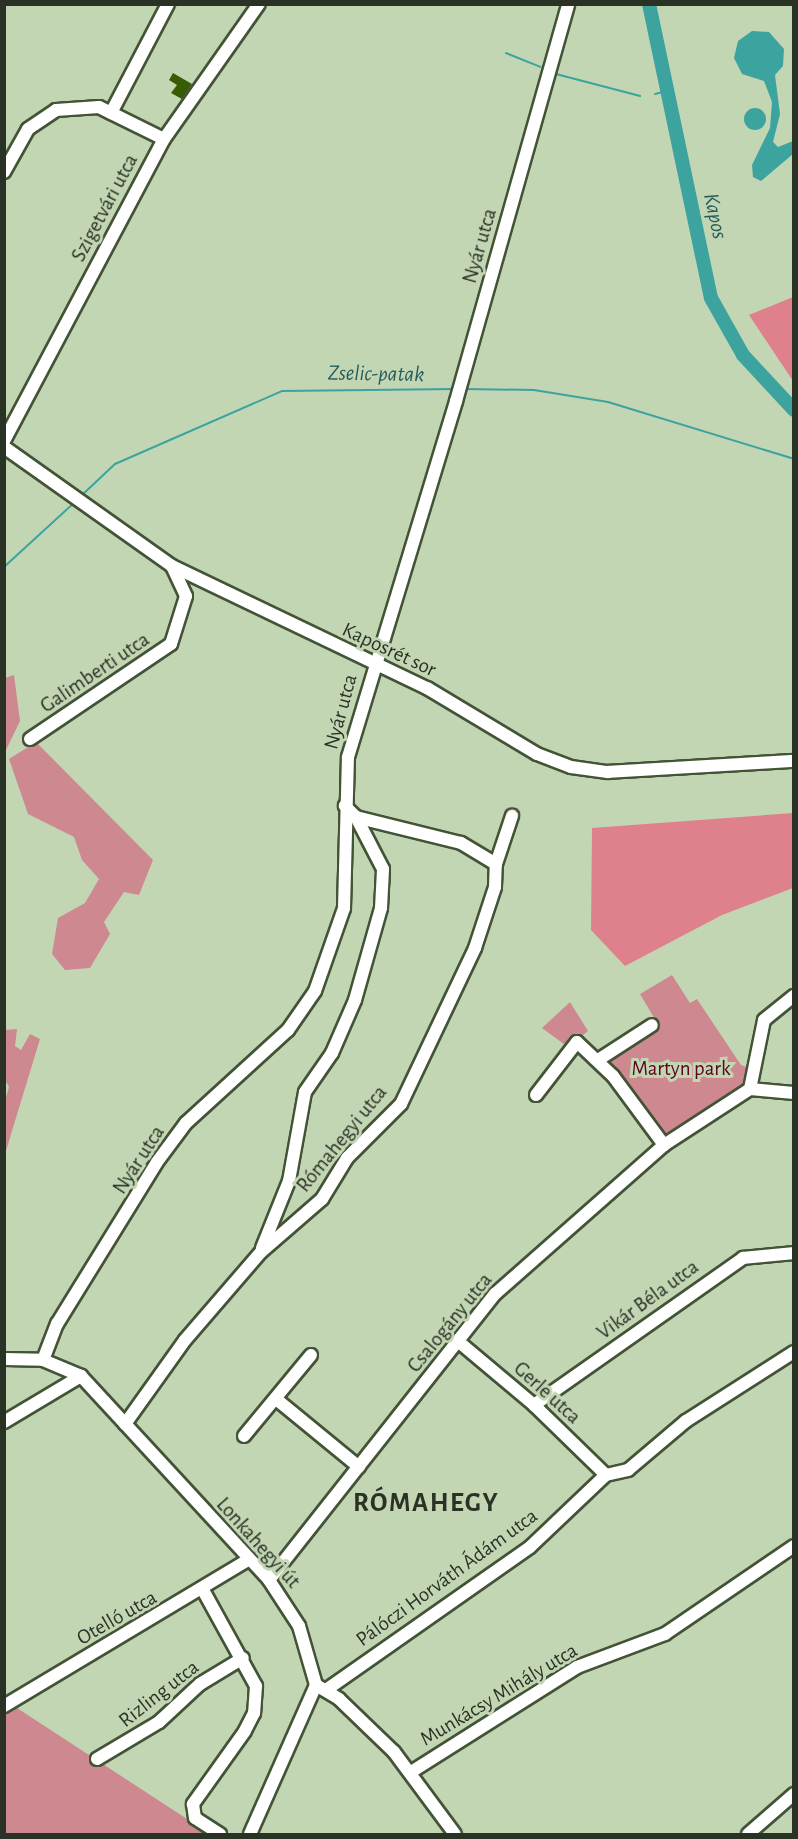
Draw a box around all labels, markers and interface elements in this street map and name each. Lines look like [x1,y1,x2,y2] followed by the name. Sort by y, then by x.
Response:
[66,150,144,266] street label: Szigetvári utca
[697,191,733,241] water label: Kapos
[457,206,503,286] street label: Nyár utca
[328,360,424,388] water label: Zselic-patak
[338,617,440,683] street label: Kaposrét sor
[36,627,154,719] street label: Galimberti utca
[319,672,363,752] street label: Nyár utca
[631,1056,731,1082] park label: Martyn park
[291,1080,393,1198] street label: Rómahegyi utca
[108,1121,170,1199] street label: Nyár utca
[592,1255,704,1345] street label: Vikár Béla utca
[402,1268,498,1378] street label: Csalogány utca
[508,1356,586,1430] street label: Gerle utca
[353,1487,499,1519] district label: RÓMAHEGY
[211,1492,305,1594] street label: Lonkahegyi út
[351,1504,543,1652] street label: Pálóczi Horváth Ádám utca
[72,1585,162,1651] street label: Otelló utca
[416,1638,582,1752] street label: Munkácsy Mihály utca
[114,1655,204,1733] street label: Rizling utca

